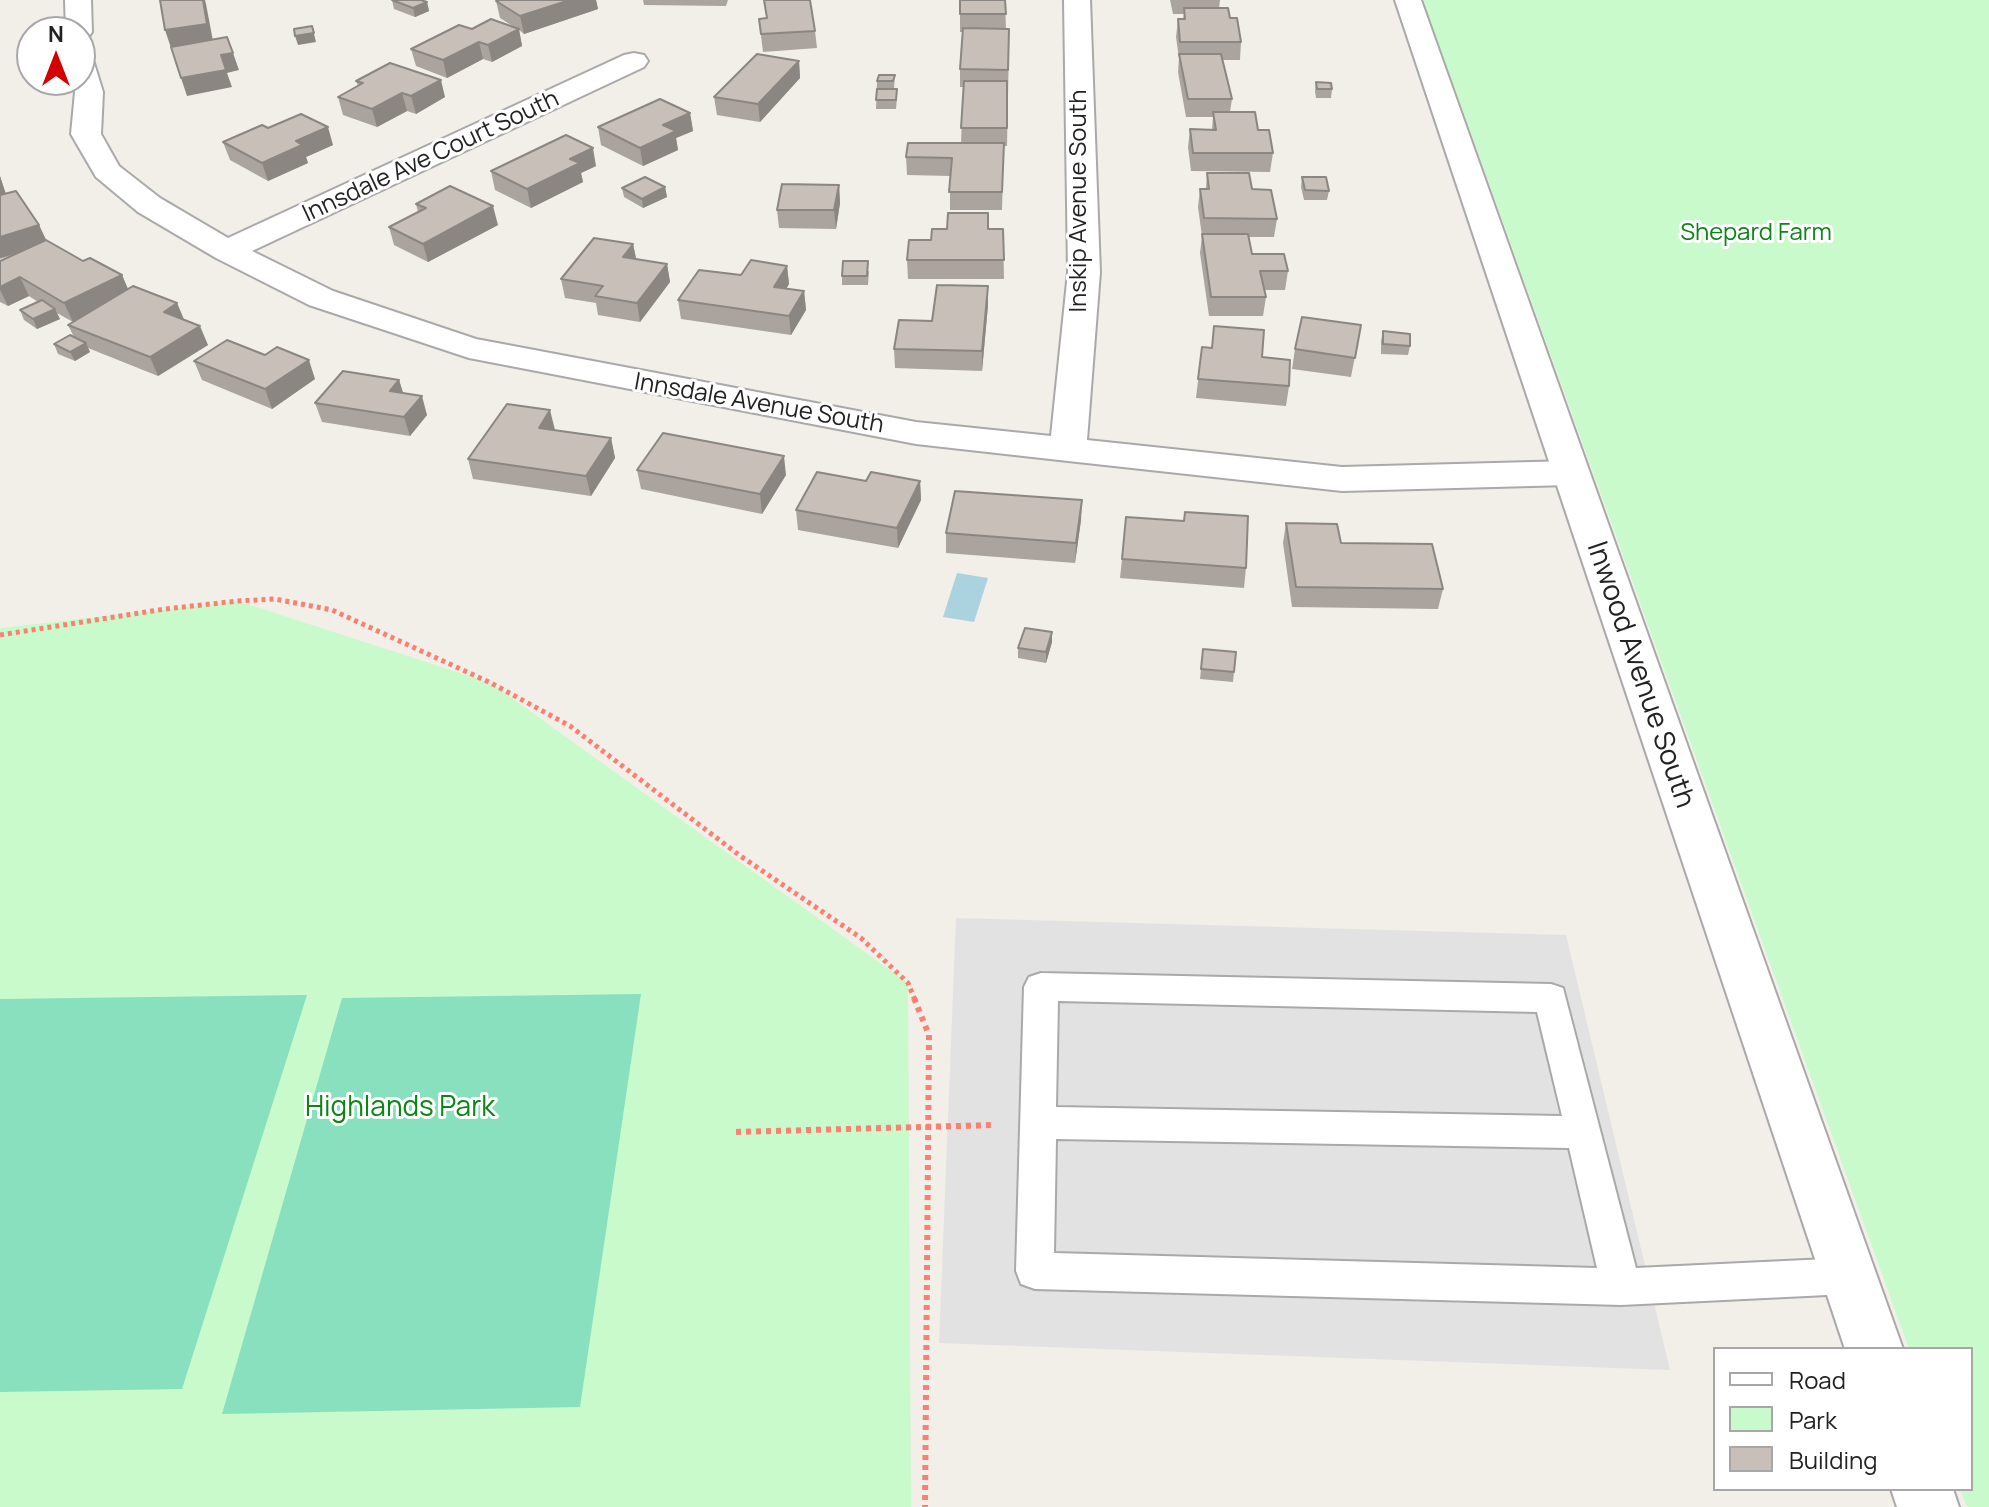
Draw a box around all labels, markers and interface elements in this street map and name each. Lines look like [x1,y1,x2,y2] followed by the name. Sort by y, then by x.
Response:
[16,16,96,96] north arrow
[48,19,64,49] text: N
[298,85,564,229] street label: Innsdale Ave Court South
[1065,89,1093,313] street label: Inskip Avenue South
[1680,219,1832,247] park label: Shepard Farm
[632,368,886,440] street label: Innsdale Avenue South
[1579,538,1701,812] street label: Inwood Avenue South
[305,1091,495,1125] park label: Highlands Park
[1713,1347,1973,1491] legend
[1789,1363,1846,1396] text: Road
[1789,1403,1837,1436] text: Park
[1789,1443,1877,1476] text: Building

